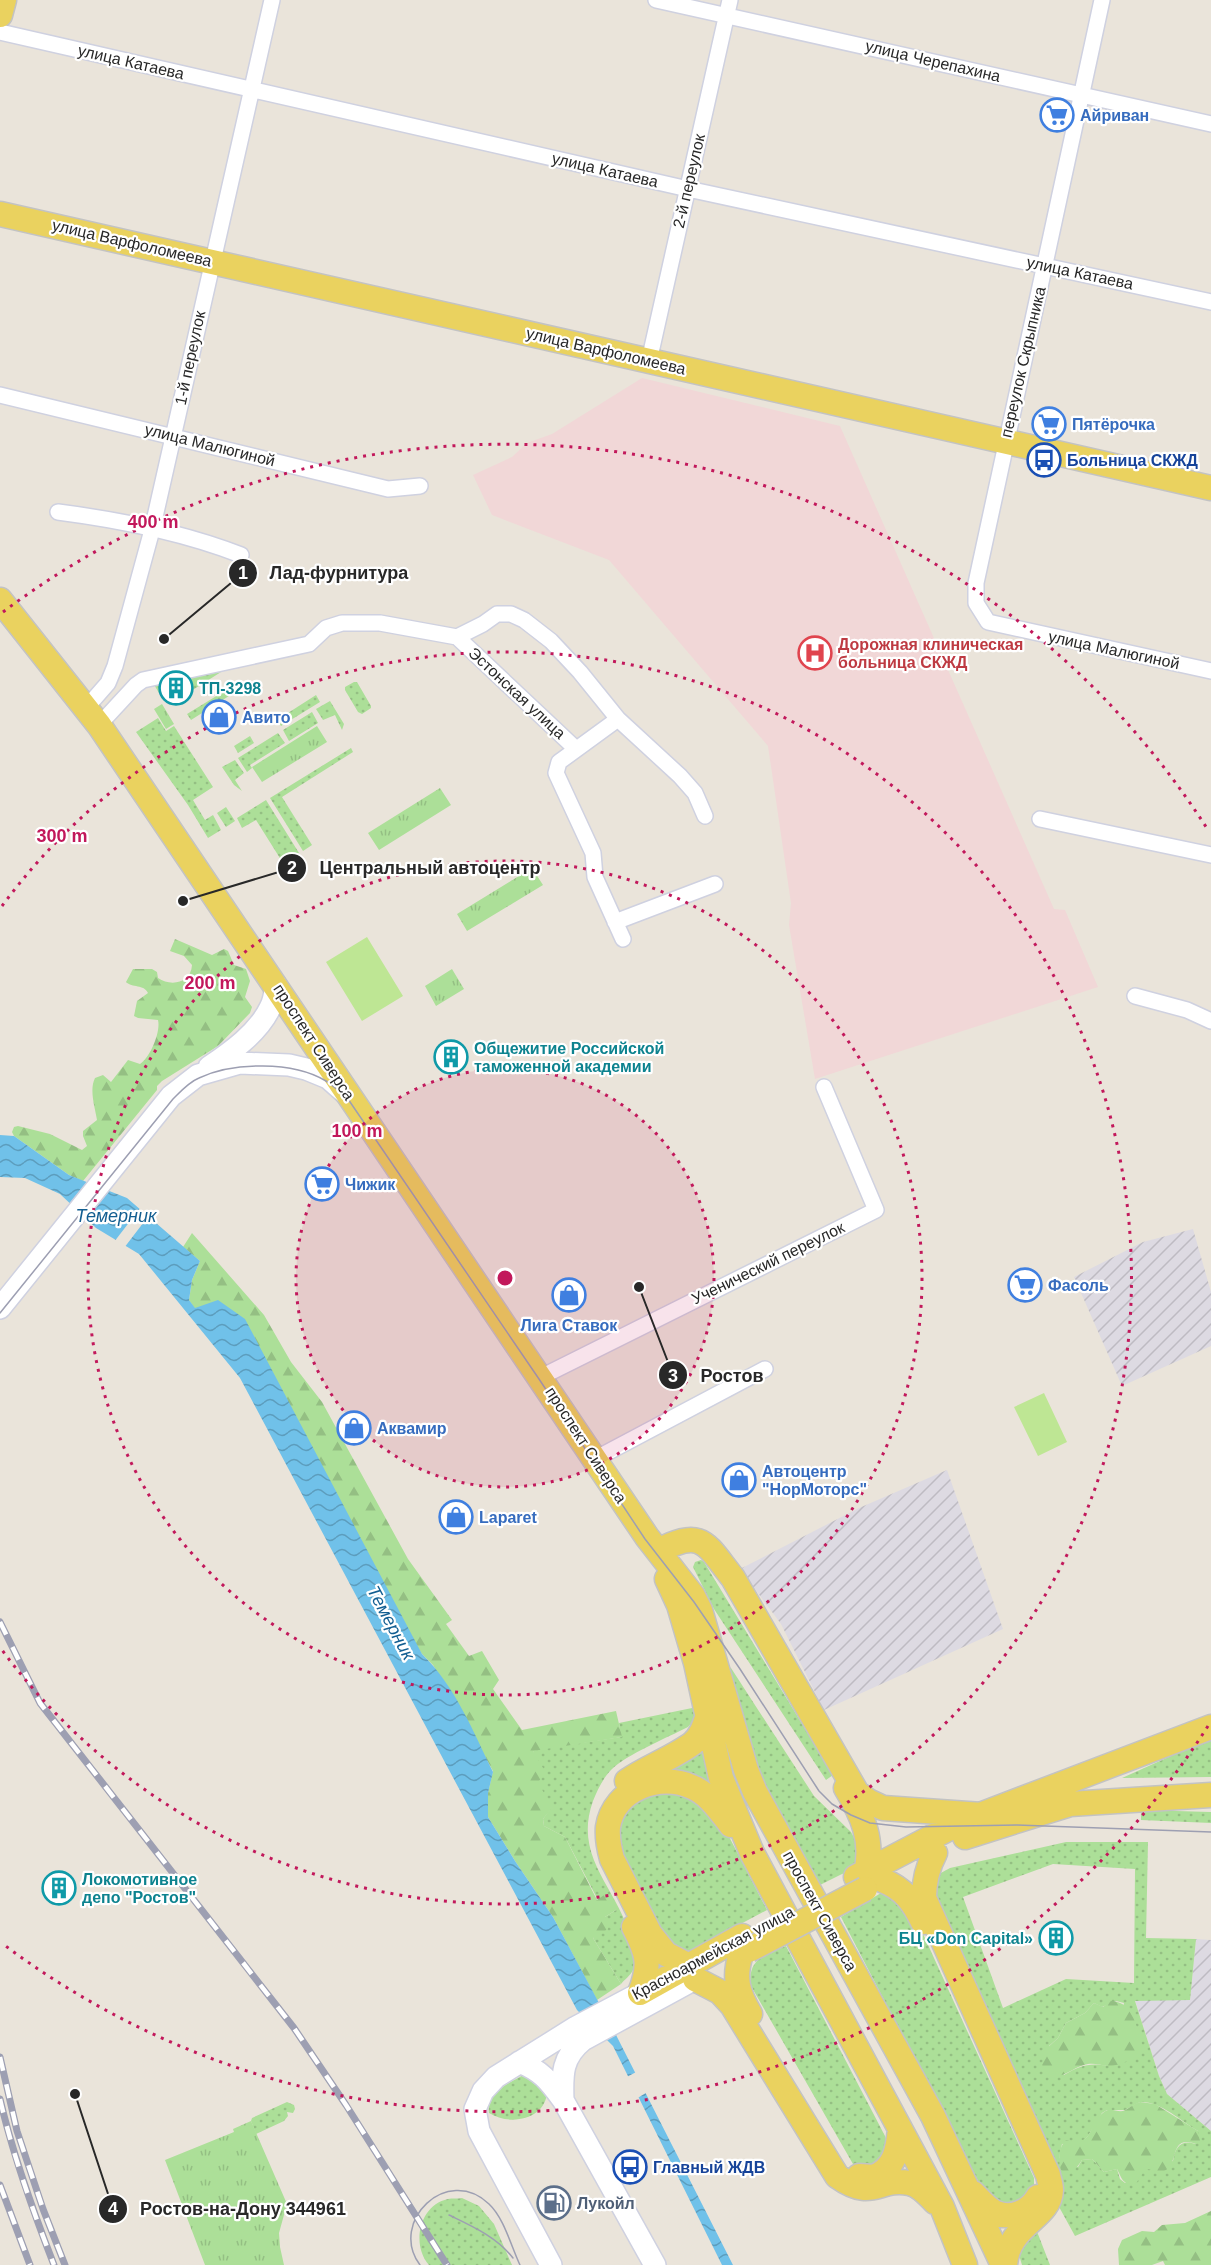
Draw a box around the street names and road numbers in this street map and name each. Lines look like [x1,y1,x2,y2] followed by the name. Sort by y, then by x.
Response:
[864,37,1002,85] street label: улица Черепахина
[76,42,186,83] street label: улица Катаева
[670,131,708,230] street label: 2-й переулок
[550,150,660,191] street label: улица Катаева
[51,216,213,270] street label: улица Варфоломеева
[1025,253,1135,293] street label: улица Катаева
[997,285,1049,439] street label: переулок Скрыпника
[172,308,208,407] street label: 1-й переулок
[525,324,687,378] street label: улица Варфоломеева
[143,421,277,469] street label: улица Малюгиной
[1047,628,1181,672] street label: улица Малюгиной
[465,644,569,742] street label: Эстонская улица
[270,981,358,1103] street label: проспект Сиверса
[689,1218,848,1307] street label: Ученический переулок
[542,1384,630,1506] street label: проспект Сиверса
[780,1848,860,1974] street label: проспект Сиверса
[629,1903,797,2003] street label: Красноармейская улица

